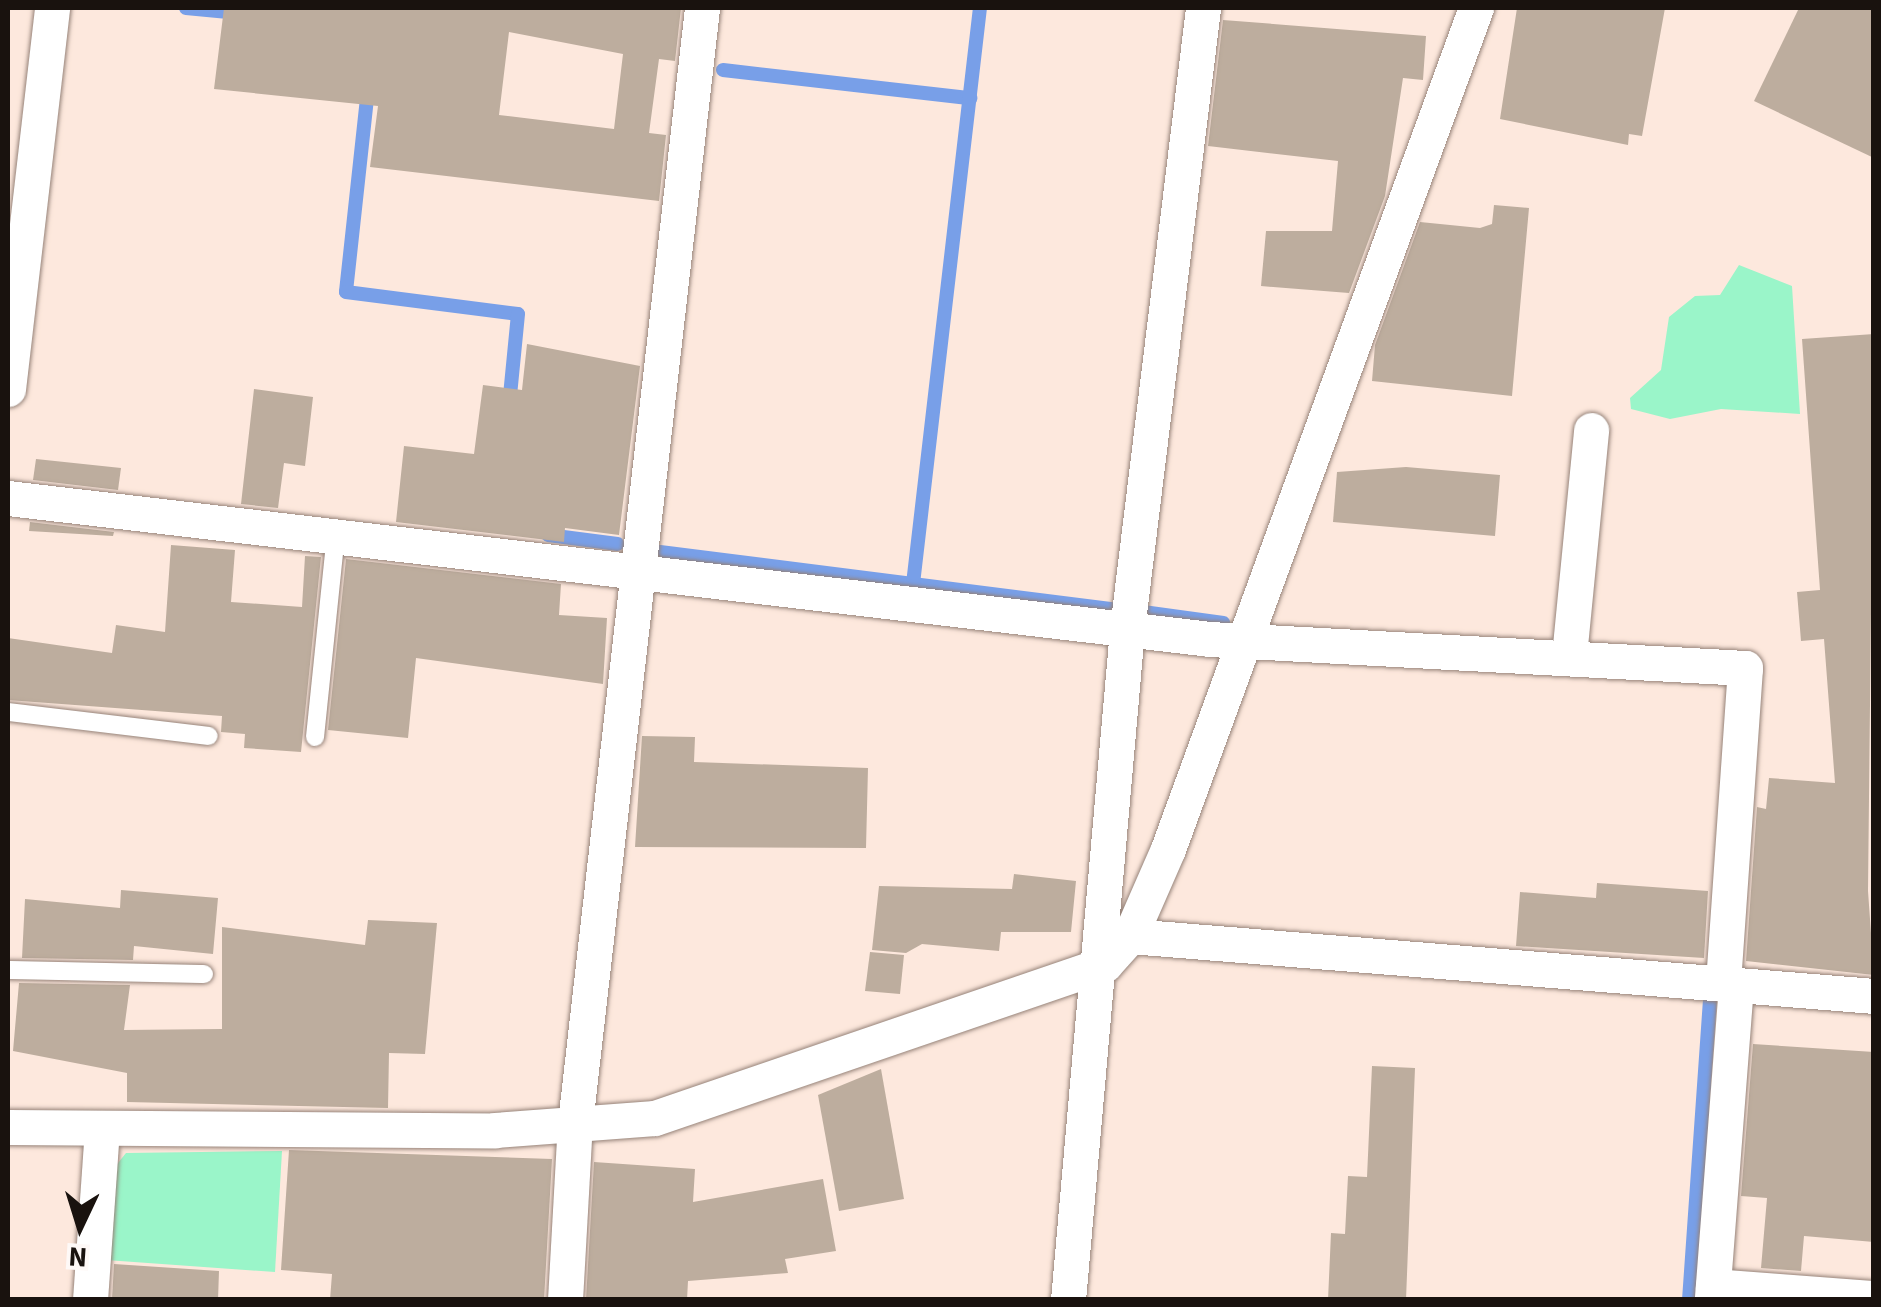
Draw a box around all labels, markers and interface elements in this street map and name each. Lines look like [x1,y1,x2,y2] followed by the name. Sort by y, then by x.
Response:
[30,1177,130,1277] north arrow
[67,1236,89,1278] text: N

